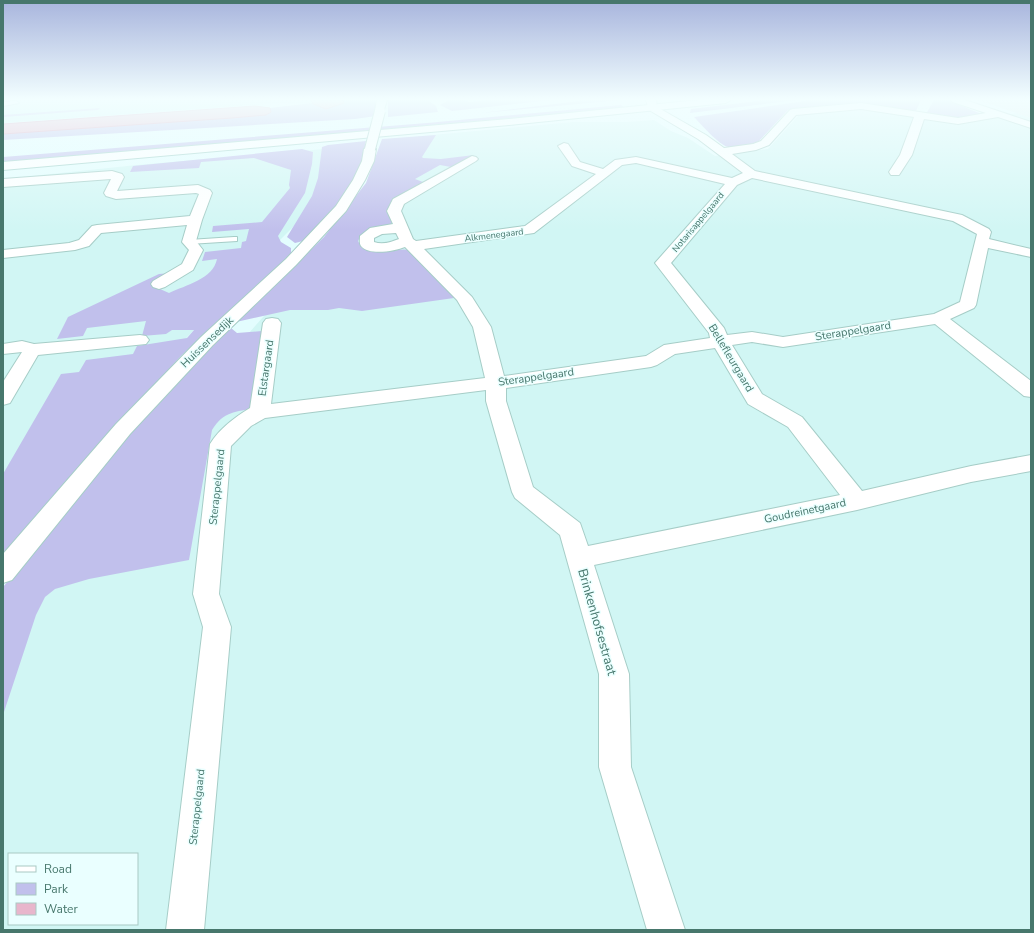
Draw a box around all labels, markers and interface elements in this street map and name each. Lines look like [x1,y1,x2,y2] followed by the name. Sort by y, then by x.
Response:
[669,189,727,255] street label: Notarisappelgaard
[464,225,524,245] street label: Alkmenegaard
[177,313,237,371] street label: Huissensedijk
[814,318,892,344] street label: Sterappelgaard
[705,321,757,395] street label: Bellefleurgaard
[255,339,277,397] street label: Elstargaard
[497,364,575,390] street label: Sterappelgaard
[206,448,228,526] street label: Sterappelgaard
[763,495,847,527] street label: Goudreinetgaard
[573,567,621,678] street label: Brinkenhofsestraat
[186,768,208,846] street label: Sterappelgaard
[8,853,138,925] legend
[44,861,72,877] text: Road
[44,881,69,897] text: Park
[44,901,78,917] text: Water

